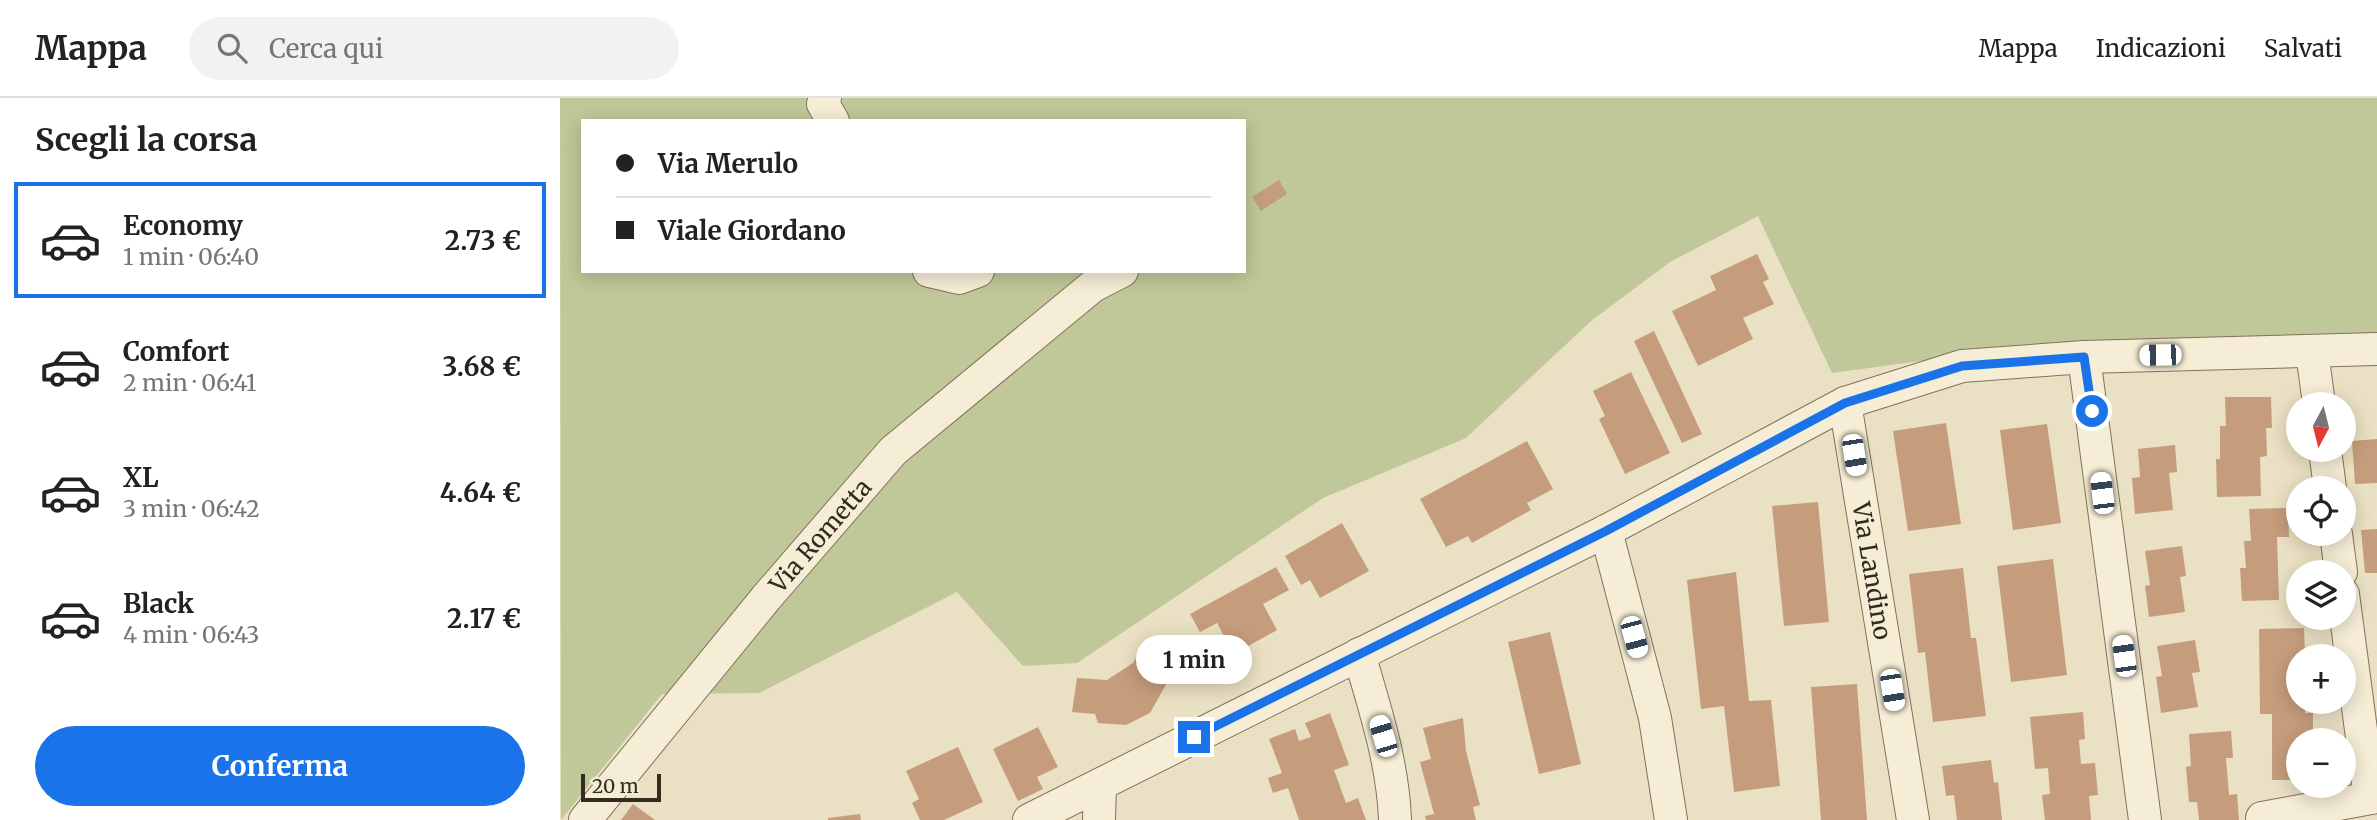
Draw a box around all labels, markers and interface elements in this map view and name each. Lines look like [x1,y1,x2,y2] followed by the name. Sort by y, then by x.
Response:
[189,17,679,80] search box
[35,28,147,69] text: Mappa
[213,29,251,67] icon: search
[269,32,383,65] text: Cerca qui
[1979,33,2058,64] text: Mappa
[2096,33,2226,64] text: Indicazioni
[2264,33,2342,64] text: Salvati
[35,120,257,160] text: Scegli la corsa
[658,147,798,180] text: Via Merulo
[39,209,102,272] icon: car
[123,209,243,242] text: Economy
[658,214,846,247] text: Viale Giordano
[445,224,521,257] text: 2.73 €
[123,242,259,271] text: 1 min · 06:40
[39,335,102,398] icon: car
[123,335,229,368] text: Comfort
[2139,344,2182,366] car
[442,350,521,383] text: 3.68 €
[123,368,257,397] text: 2 min · 06:41
[2286,392,2356,462] north arrow
[2286,392,2356,798] map controls
[2076,395,2108,427] route start
[1841,433,1868,477] car
[39,461,102,524] icon: car
[123,461,159,494] text: XL
[2090,471,2115,515] car
[762,472,878,600] street label: Via Rometta
[440,476,521,509] text: 4.64 €
[2286,476,2356,546] button: locate
[123,494,260,523] text: 3 min · 06:42
[1846,499,1899,642] street label: Via Landino
[2286,560,2356,630] button: layers
[39,587,102,650] icon: car
[123,587,194,620] text: Black
[447,602,521,635] text: 2.17 €
[1619,614,1650,660] car
[123,620,259,649] text: 4 min · 06:43
[2111,634,2138,678] car
[1136,636,1252,684] callout: 1 min
[2286,644,2356,714] button: +
[1163,645,1225,674] text: 1 min
[1879,668,1906,712] car
[1367,713,1400,759] car
[1178,721,1210,753] route end
[35,726,525,806] button: Conferma
[2286,728,2356,798] button: −
[581,771,662,803] scale bar
[592,774,639,798] text: 20 m

